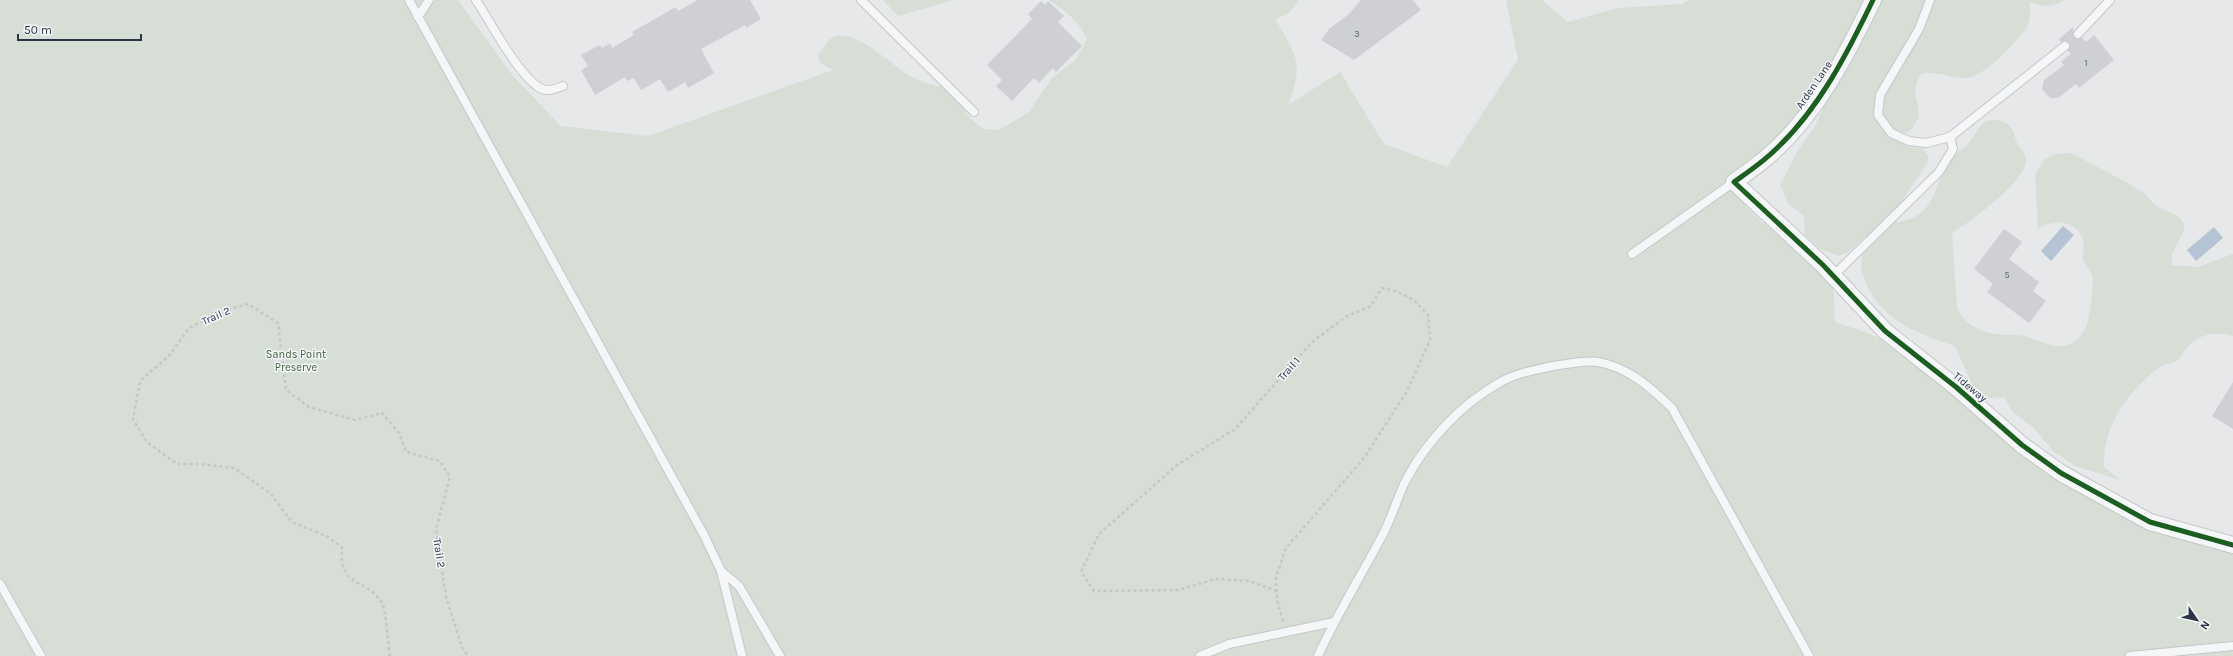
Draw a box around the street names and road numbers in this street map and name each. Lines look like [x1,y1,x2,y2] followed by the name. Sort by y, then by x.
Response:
[1793,58,1835,112] street label: Arden Lane
[200,304,232,328] street label: Trail 2
[1275,354,1303,384] street label: Trail 1
[1950,369,1990,405] street label: Tideway
[430,537,448,569] street label: Trail 2

